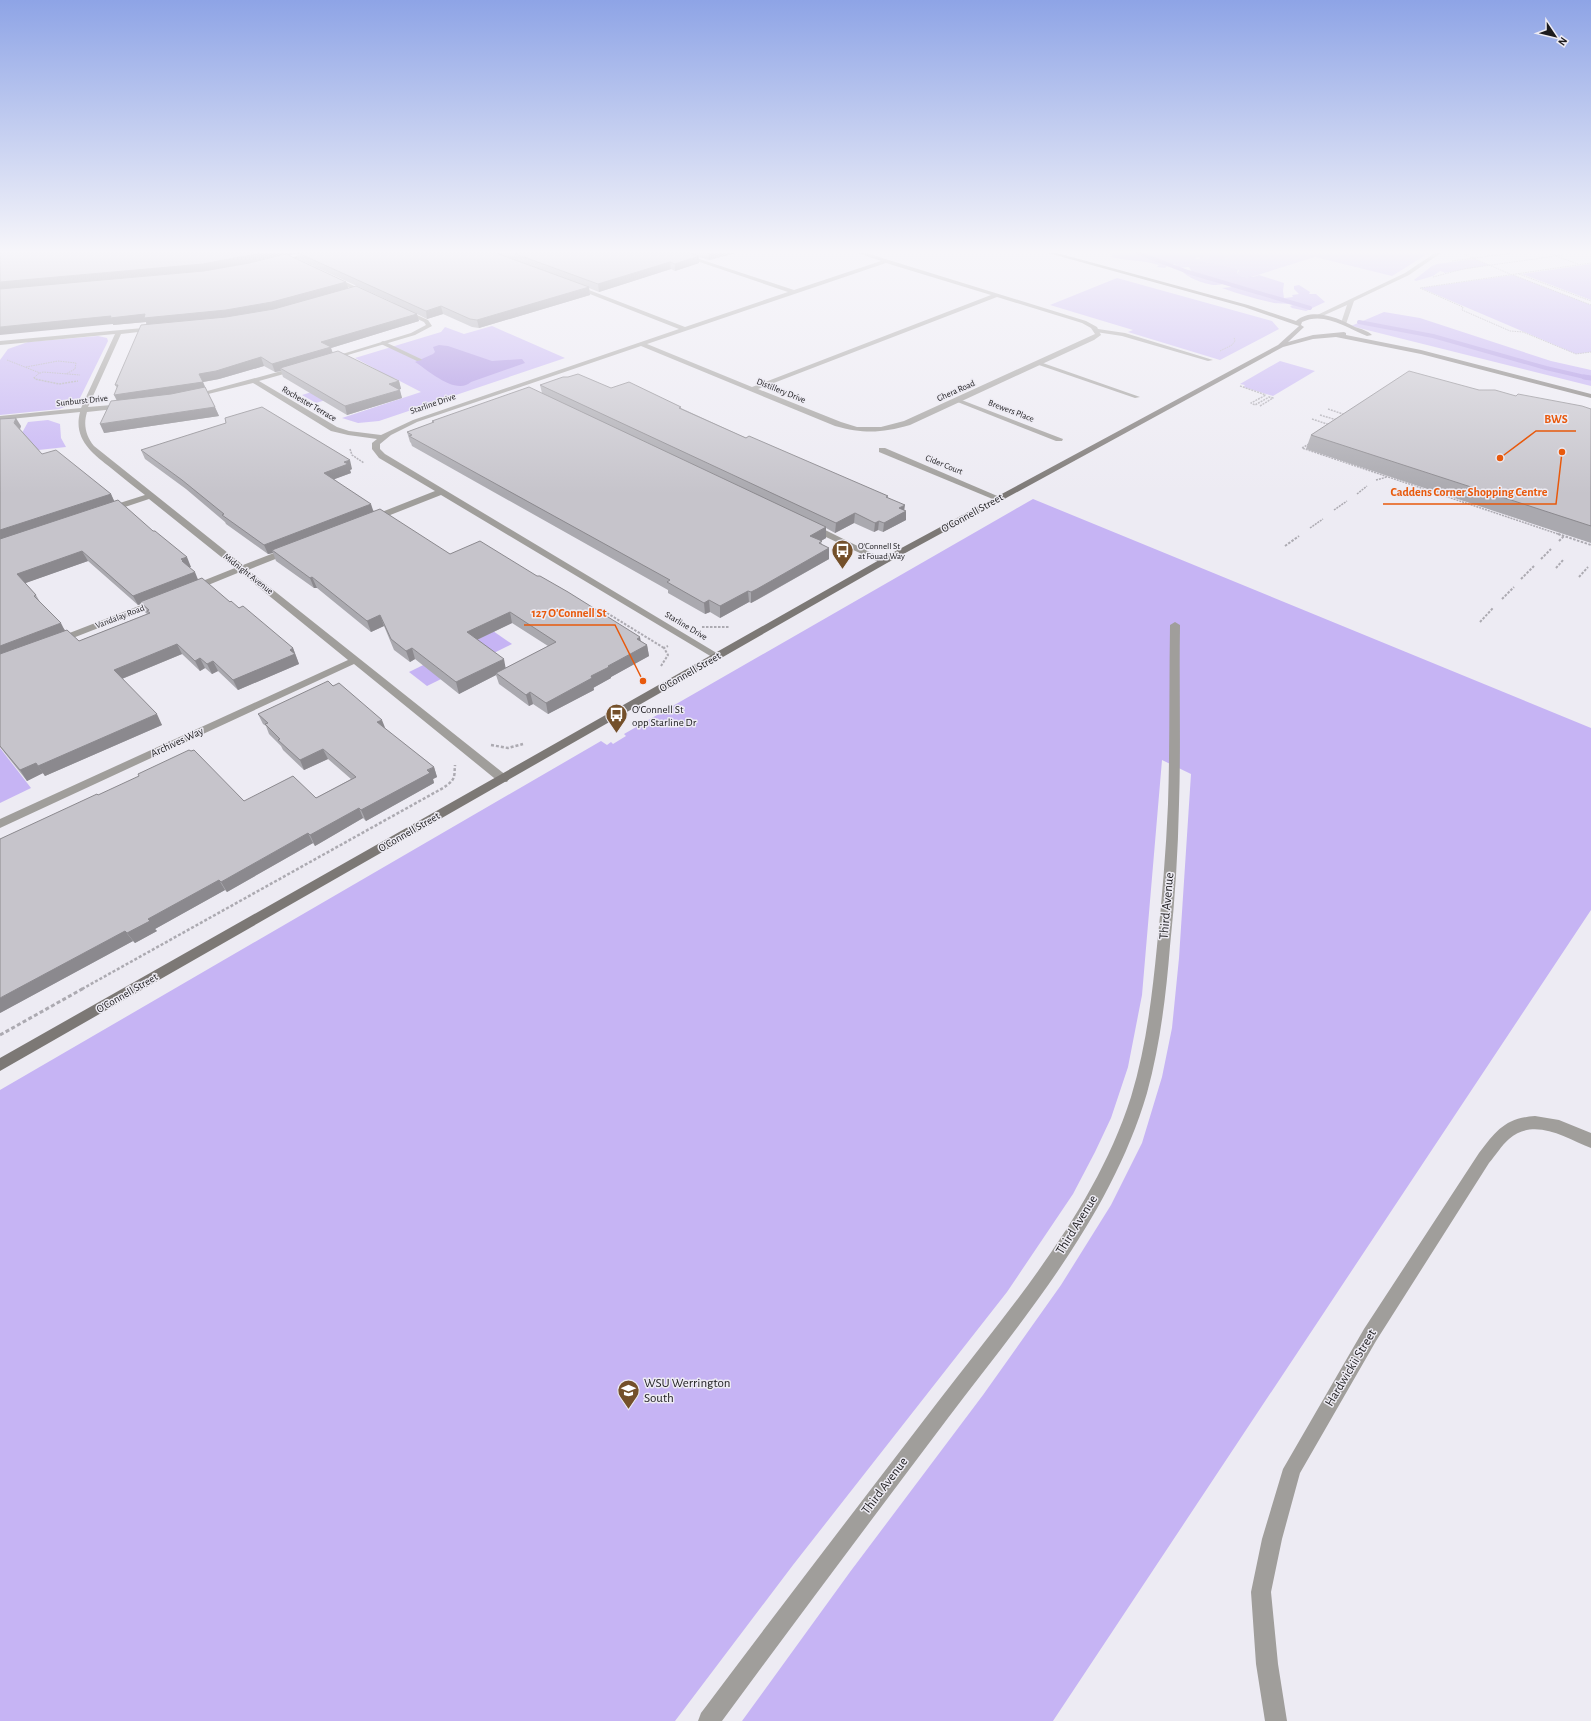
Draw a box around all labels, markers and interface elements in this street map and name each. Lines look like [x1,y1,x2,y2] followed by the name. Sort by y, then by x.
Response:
[1535,16,1575,56] north arrow
[1556,35,1569,48] text: N
[755,377,807,405] street label: Distillery Drive
[936,379,977,403] street label: Ghera Road
[280,385,338,423] street label: Rochester Terrace
[409,392,457,416] street label: Starline Drive
[56,394,108,408] street label: Sunburst Drive
[987,398,1035,424] street label: Brewers Place
[1536,407,1576,431] callout: BWS
[1544,413,1568,425] text: BWS
[924,453,964,477] street label: Cider Court
[1383,480,1556,504] callout: Caddens Corner Shopping Centre
[1391,486,1548,498] text: Caddens Corner Shopping Centre
[939,491,1005,534] street label: O'Connell Street
[830,538,856,571] bus stop icon: O'Connell St at Fouad Way
[858,542,905,561] place label: O'Connell St at Fouad Way
[221,552,275,596] street label: Midnight Avenue
[524,601,615,625] callout: 127 O'Connell St
[94,603,146,630] street label: Vandalay Road
[531,607,607,619] text: 127 O'Connell St
[663,610,709,642] street label: Starline Drive
[657,650,723,694] street label: O'Connell Street
[603,702,629,735] bus stop icon: O'Connell St opp Starline Dr
[632,704,697,728] place label: O'Connell St opp Starline Dr
[149,725,205,759] street label: Archives Way
[376,810,442,854] street label: O'Connell Street
[1158,872,1176,940] street label: Third Avenue
[94,971,160,1015] street label: O'Connell Street
[1054,1193,1100,1257] street label: Third Avenue
[1323,1327,1379,1409] street label: Hardwickii Street
[616,1377,642,1410] school or university icon: WSU Werrington South
[644,1377,730,1405] place label: WSU Werrington South
[860,1455,910,1517] street label: Third Avenue

